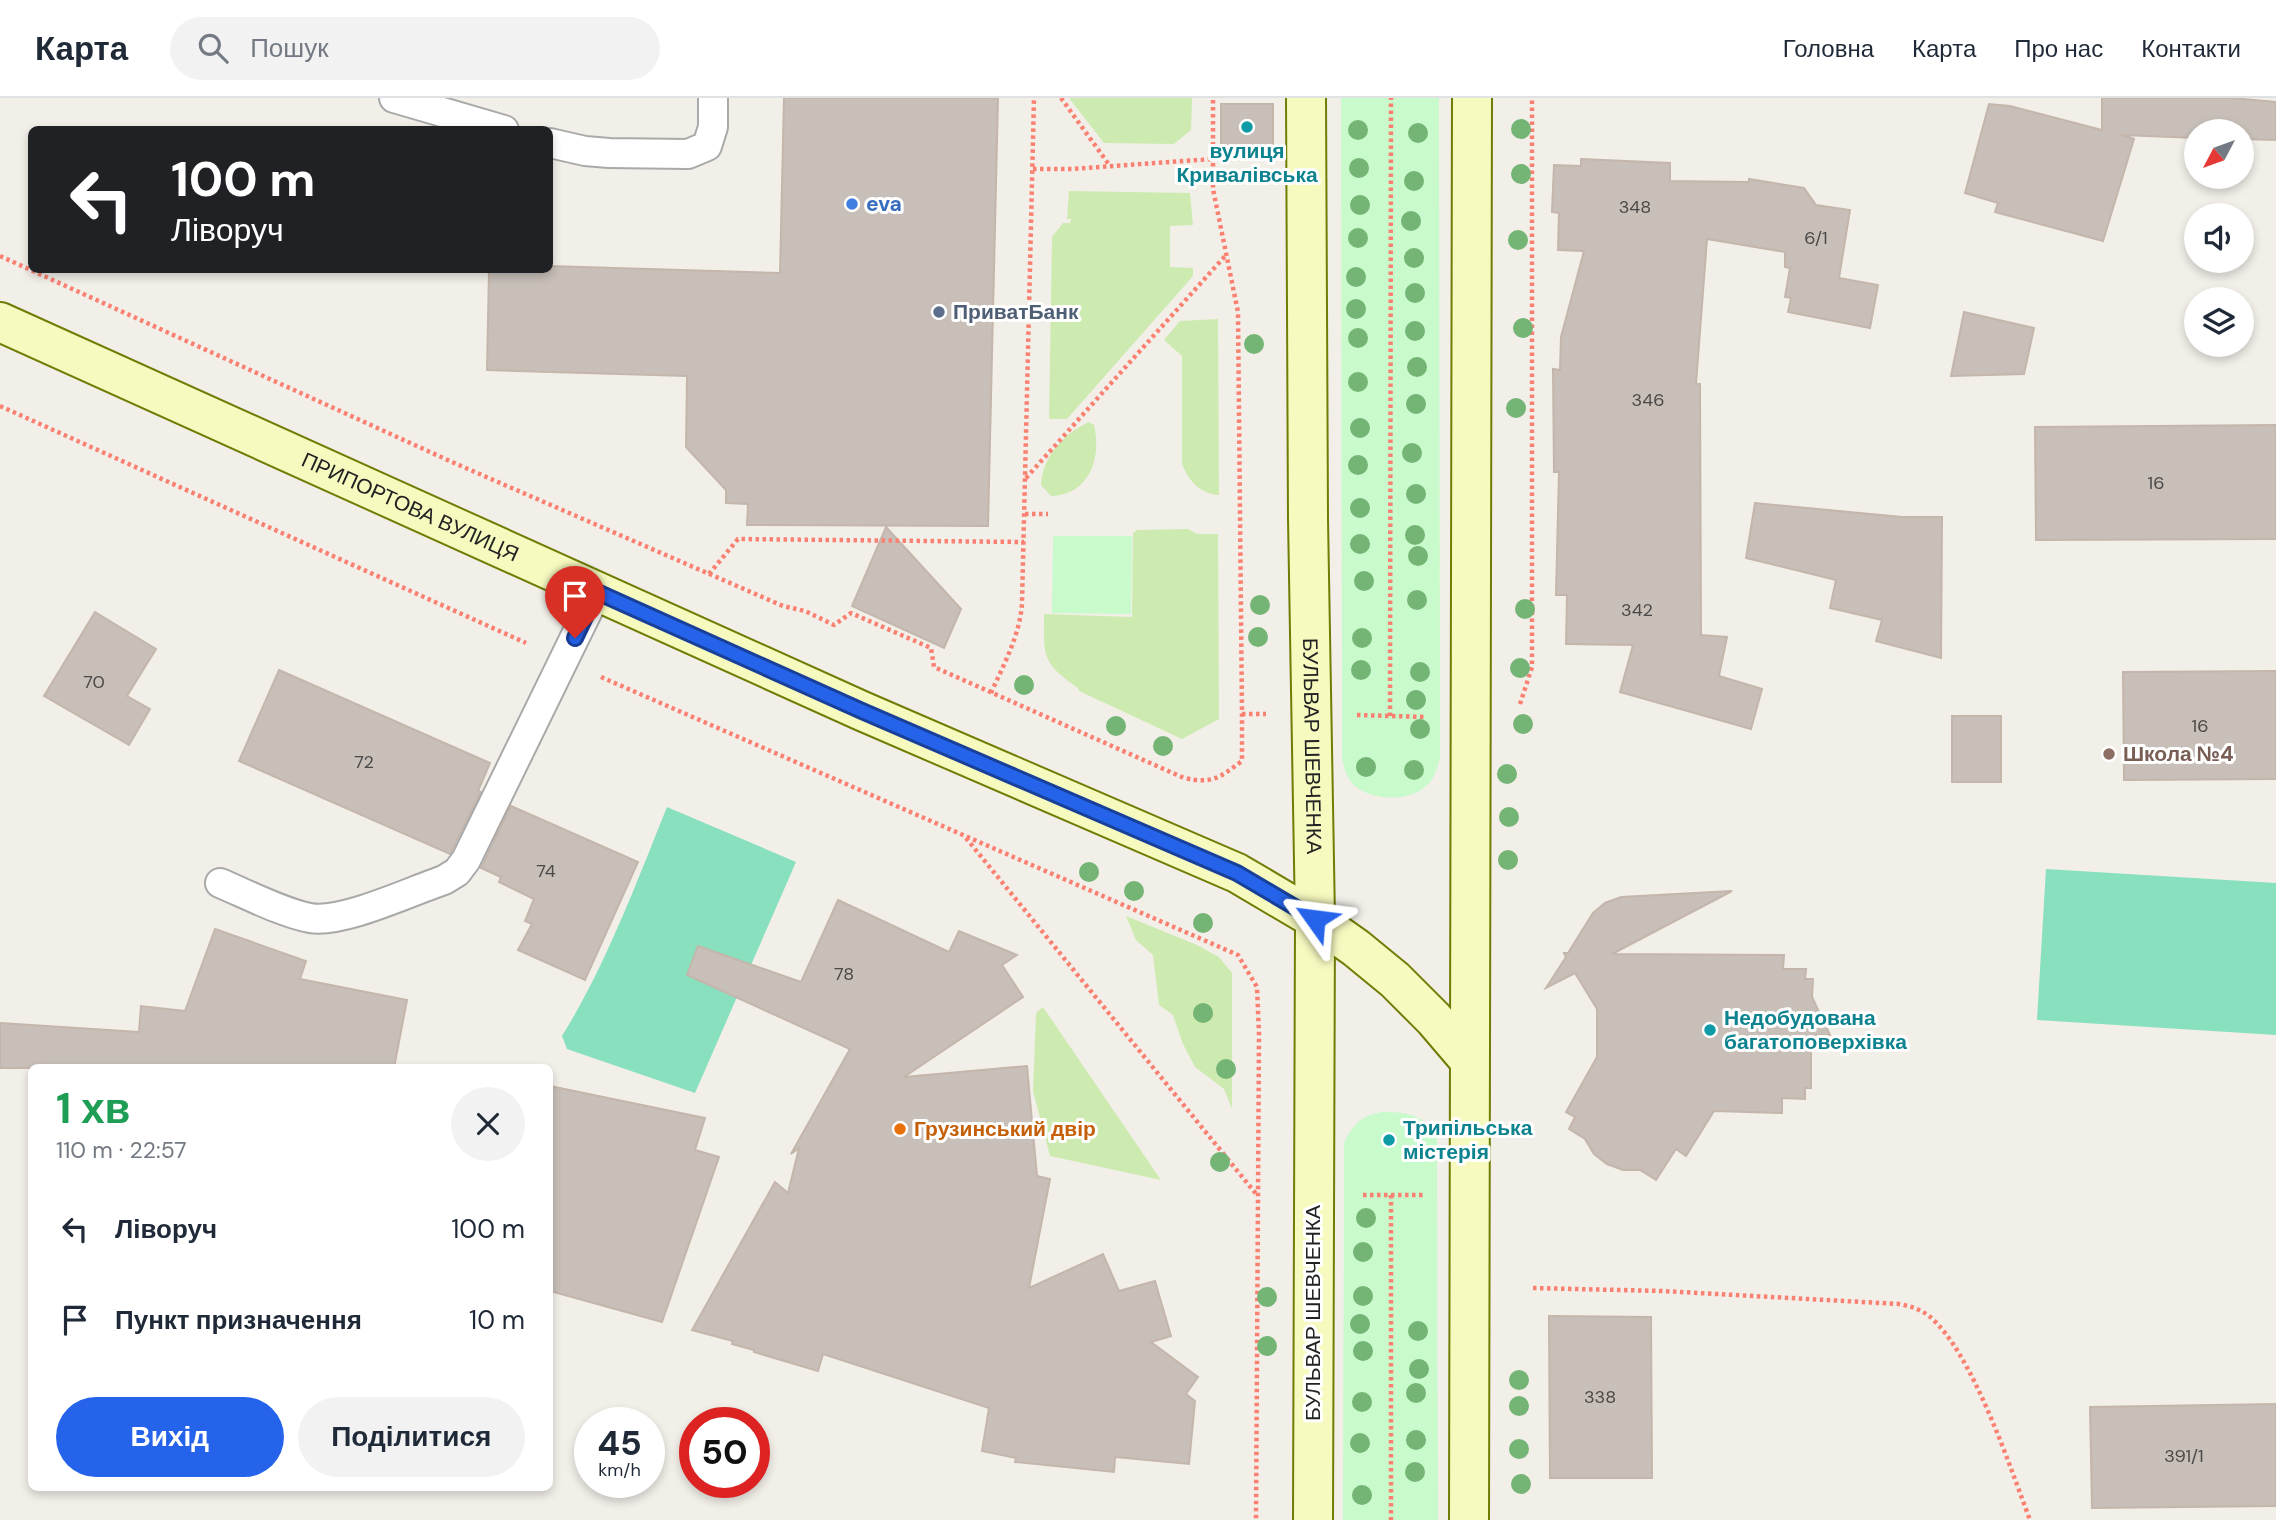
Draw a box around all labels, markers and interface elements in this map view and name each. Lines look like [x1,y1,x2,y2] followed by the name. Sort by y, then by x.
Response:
[170,17,660,80] search box
[35,27,128,70] text: Карта
[194,29,232,67] icon: search
[250,31,329,65] text: Пошук
[1783,33,1874,64] text: Головна
[1912,33,1976,64] text: Карта
[2014,33,2103,64] text: Про нас
[2141,33,2241,64] text: Контакти
[1239,119,1255,135] marker: вулиця Кривалівська
[2184,119,2254,189] north arrow
[2184,119,2254,357] map controls
[1176,137,1318,189] place label: вулиця Кривалівська
[171,147,315,211] text: 100 m
[56,154,147,245] icon: left
[866,190,902,218] place label: eva
[1619,195,1651,219] house number: 348
[844,196,860,212] marker: eva
[2184,203,2254,273] button: sound
[171,209,284,251] text: Ліворуч
[1804,226,1828,250] house number: 6/1
[2184,287,2254,357] button: layers
[953,298,1079,326] place label: ПриватБанк
[931,304,947,320] marker: ПриватБанк
[1632,388,1664,412] house number: 346
[297,446,523,568] street label: ПРИПОРТОВА ВУЛИЦЯ
[2148,471,2164,495] house number: 16
[545,566,605,638] pin
[556,577,594,615] icon: arrive
[1621,598,1653,622] house number: 342
[1296,638,1328,854] street label: БУЛЬВАР ШЕВЧЕНКА
[83,670,105,694] house number: 70
[2192,714,2208,738] house number: 16
[2123,740,2234,768] place label: Школа №4
[2101,746,2117,762] marker: Школа №4
[354,750,374,774] house number: 72
[536,859,556,883] house number: 74
[1278,882,1352,956] position arrow
[834,962,854,986] house number: 78
[1724,1004,1907,1056] place label: Недобудована багатоповерхівка
[1702,1022,1718,1038] marker: Недобудована багатоповерхівка
[56,1081,130,1136] text: 1 хв
[451,1087,525,1161] button: close
[1403,1114,1533,1166] place label: Трипільська містерія
[914,1115,1096,1143] place label: Грузинський двір
[892,1121,908,1137] marker: Грузинський двір
[1381,1132,1397,1148] marker: Трипільська містерія
[56,1135,187,1165] text: 110 m · 22:57
[1299,1205,1327,1421] street label: БУЛЬВАР ШЕВЧЕНКА
[56,1210,94,1248] icon: left
[115,1212,217,1246] text: Ліворуч
[451,1212,525,1246] text: 100 m
[56,1301,94,1339] icon: arrive
[115,1303,362,1337] text: Пункт призначення
[469,1303,525,1337] text: 10 m
[1584,1385,1616,1409] house number: 338
[56,1397,284,1477] button: Вихід
[298,1397,525,1477] button: Поділитися
[679,1407,770,1498] speed limit sign: 50
[597,1420,642,1466] text: 45
[2164,1444,2204,1468] house number: 391/1
[598,1458,641,1482] text: km/h

